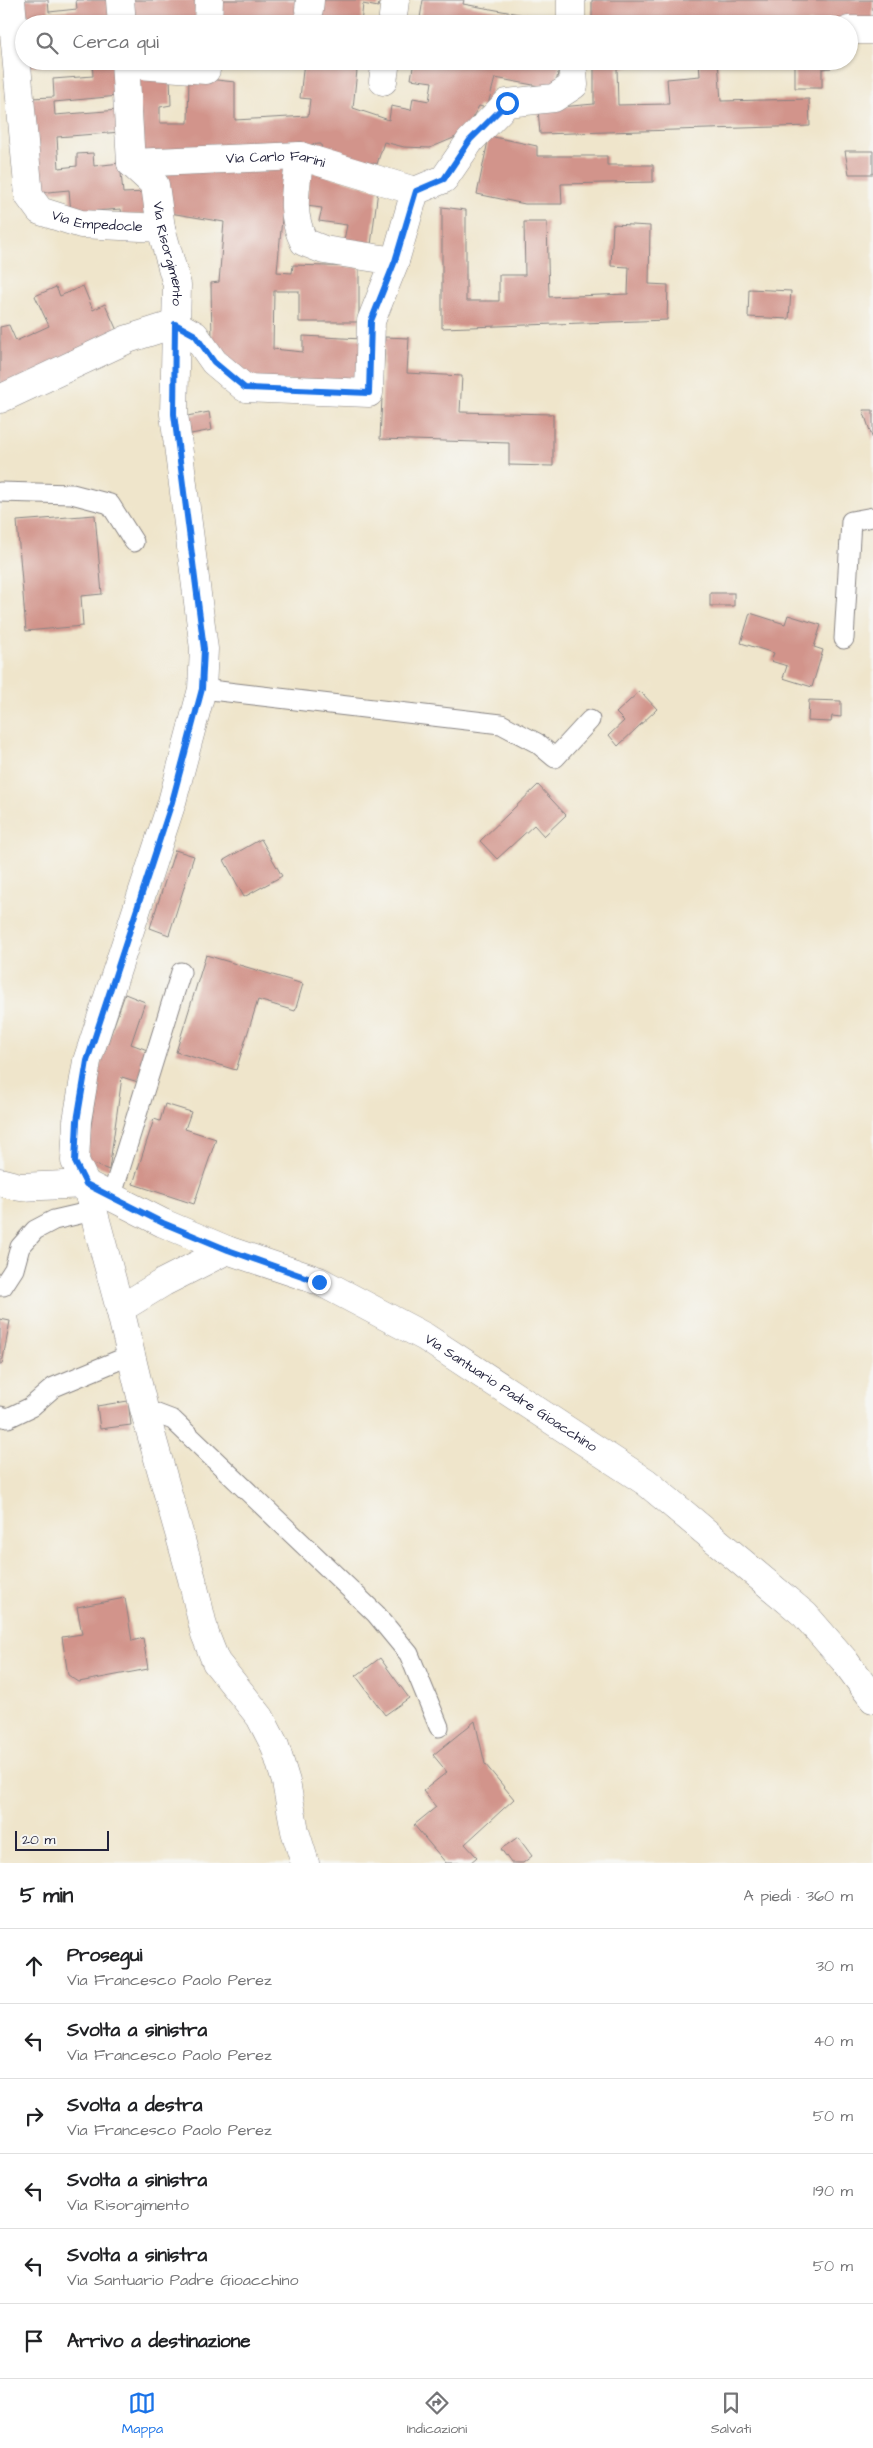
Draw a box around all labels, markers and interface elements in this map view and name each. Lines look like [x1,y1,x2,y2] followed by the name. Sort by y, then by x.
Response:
[15,15,858,70] search box
[33,29,61,57] icon: search
[73,29,159,56] text: Cerca qui
[496,92,519,115] route start
[226,146,328,173] street label: Via Carlo Farini
[147,200,187,306] street label: Via Risorgimento
[49,205,143,237] street label: Via Empedocle
[308,1271,331,1294] route end
[421,1329,601,1457] street label: Via Santuario Padre Gioacchino
[15,1828,109,1851] scale bar
[22,1830,55,1850] text: 20 m
[20,1881,73,1910] text: 5 min
[744,1885,853,1907] text: A piedi · 360 m
[67,1942,142,1969] text: Prosegui
[20,1952,48,1980] icon: ahead
[816,1955,853,1977] text: 30 m
[67,1969,272,1991] text: Via Francesco Paolo Perez
[67,2017,207,2044] text: Svolta a sinistra
[20,2027,48,2055] icon: left
[813,2030,853,2052] text: 40 m
[67,2044,272,2066] text: Via Francesco Paolo Perez
[67,2092,202,2119] text: Svolta a destra
[20,2102,48,2130] icon: right
[813,2105,853,2127] text: 50 m
[67,2119,272,2141] text: Via Francesco Paolo Perez
[67,2167,207,2194] text: Svolta a sinistra
[20,2177,48,2205] icon: left
[813,2180,853,2202] text: 190 m
[67,2194,189,2216] text: Via Risorgimento
[67,2242,207,2269] text: Svolta a sinistra
[20,2252,48,2280] icon: left
[813,2255,853,2277] text: 50 m
[67,2269,298,2291] text: Via Santuario Padre Gioacchino
[20,2327,48,2355] icon: arrive
[67,2328,250,2355] text: Arrivo a destinazione
[122,2389,163,2439] tab: Mappa
[407,2389,467,2439] tab: Indicazioni
[711,2389,751,2439] tab: Salvati

